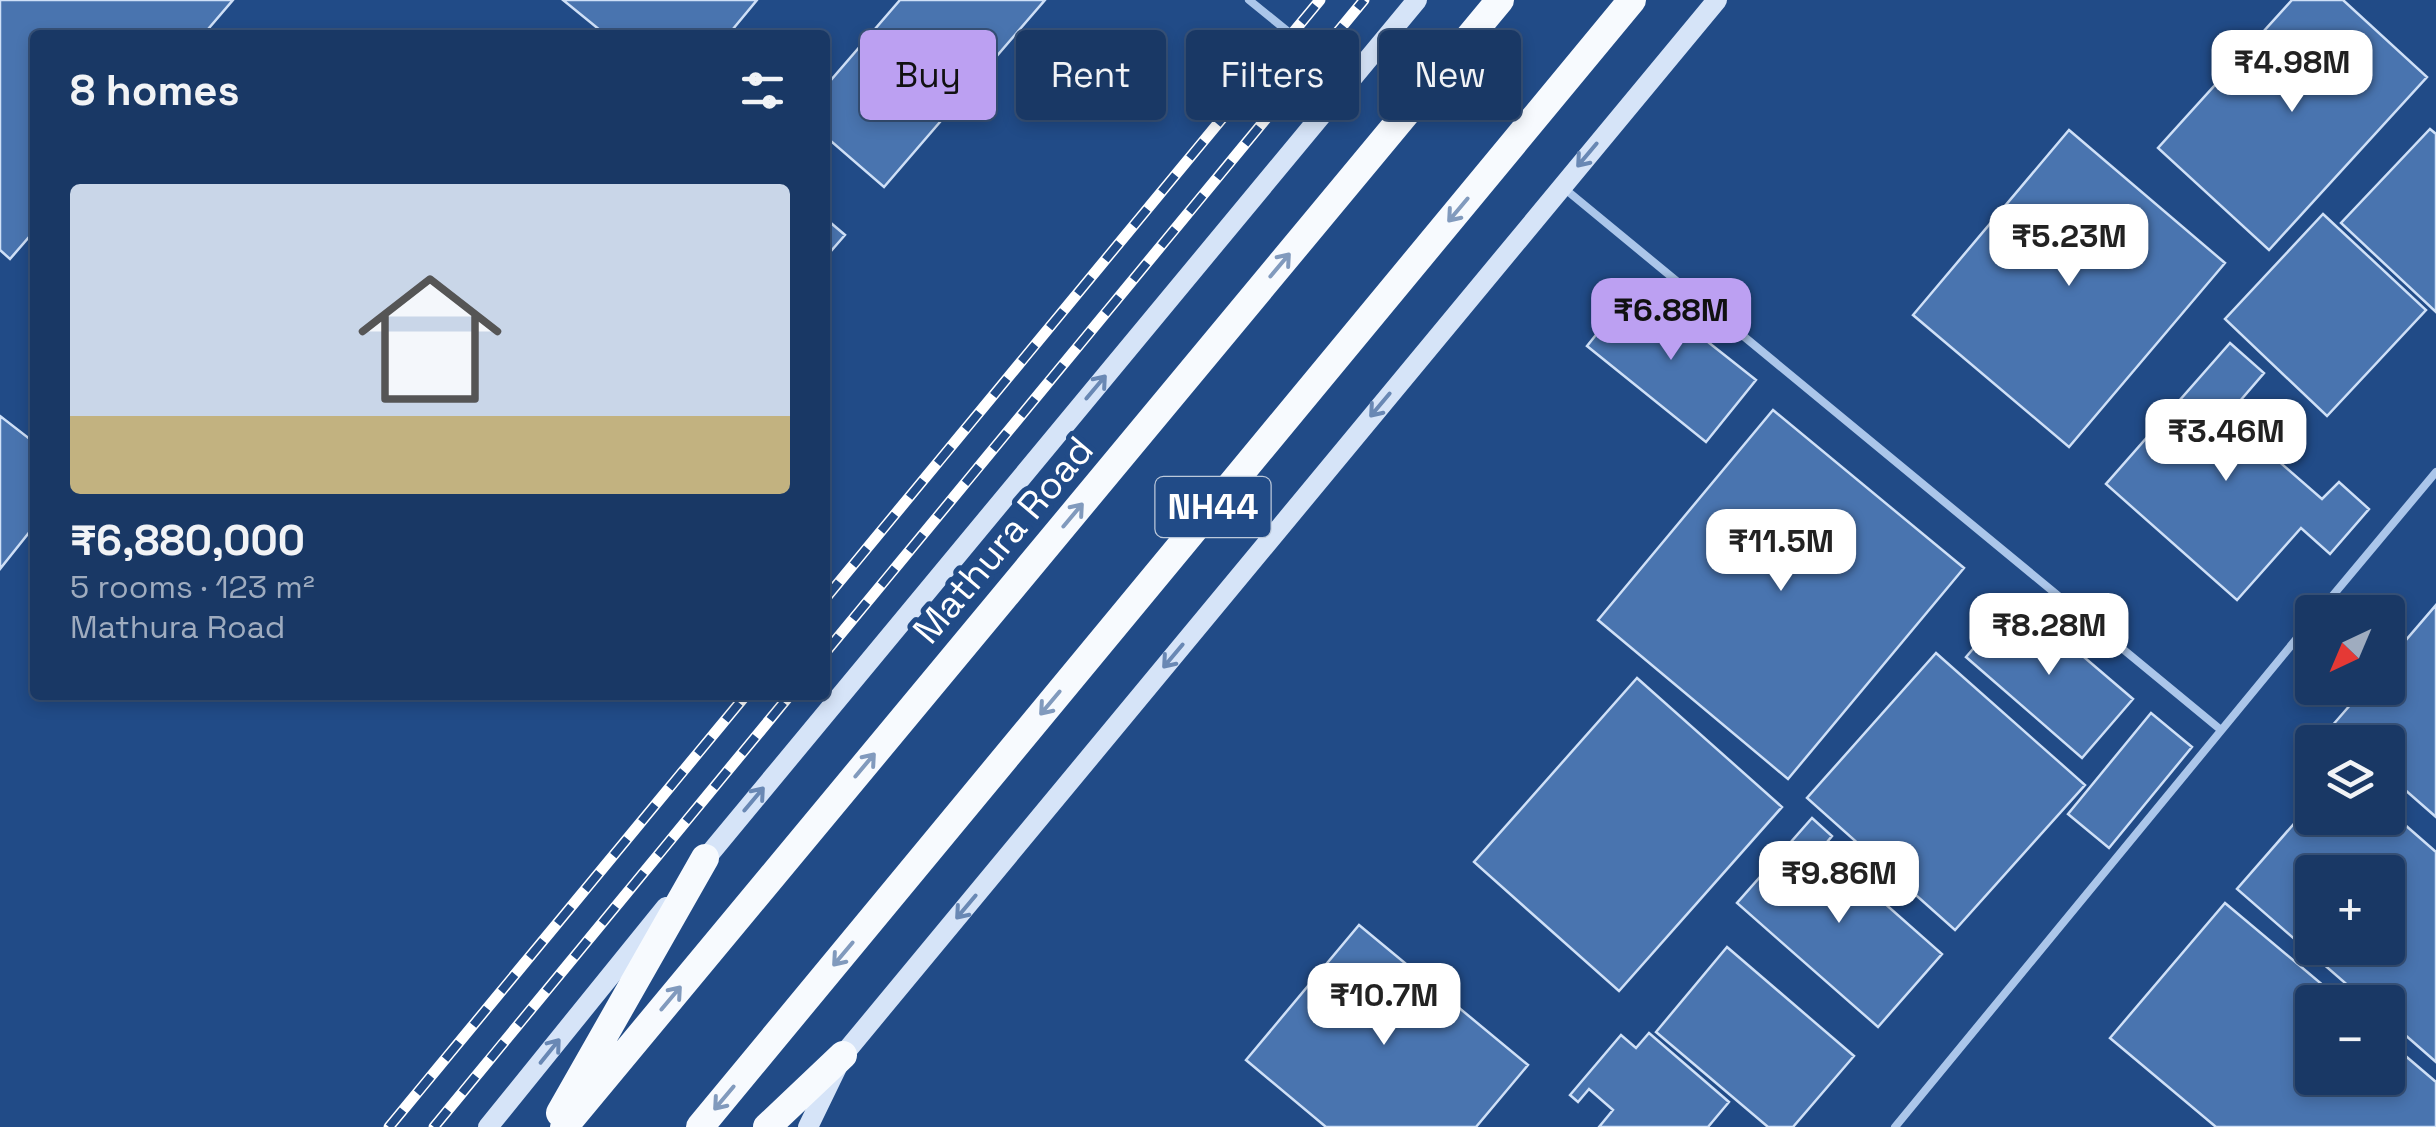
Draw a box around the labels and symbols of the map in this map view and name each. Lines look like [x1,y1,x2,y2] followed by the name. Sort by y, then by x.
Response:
[2211,30,2373,115] pin: ₹4.98M
[1577,142,1599,168] one-way arrow
[1447,197,1470,222] one-way arrow
[1988,204,2150,289] pin: ₹5.23M
[1269,252,1291,278] one-way arrow
[1590,278,1752,363] pin: ₹6.88M
[1085,374,1107,400] one-way arrow
[1369,392,1391,418] one-way arrow
[2145,399,2307,484] pin: ₹3.46M
[902,427,1104,653] street label: Mathura Road
[1156,477,1270,537] road number: NH44
[1061,502,1083,528] one-way arrow
[1700,509,1862,594] pin: ₹11.5M
[1968,593,2130,678] pin: ₹8.28M
[2295,595,2405,705] north arrow
[1162,643,1184,669] one-way arrow
[1039,690,1061,716] one-way arrow
[854,752,876,778] one-way arrow
[743,786,765,812] one-way arrow
[1758,841,1920,926] pin: ₹9.86M
[955,893,977,919] one-way arrow
[832,940,854,966] one-way arrow
[1303,963,1465,1048] pin: ₹10.7M
[660,986,682,1012] one-way arrow
[539,1039,561,1065] one-way arrow
[713,1084,735,1110] one-way arrow

